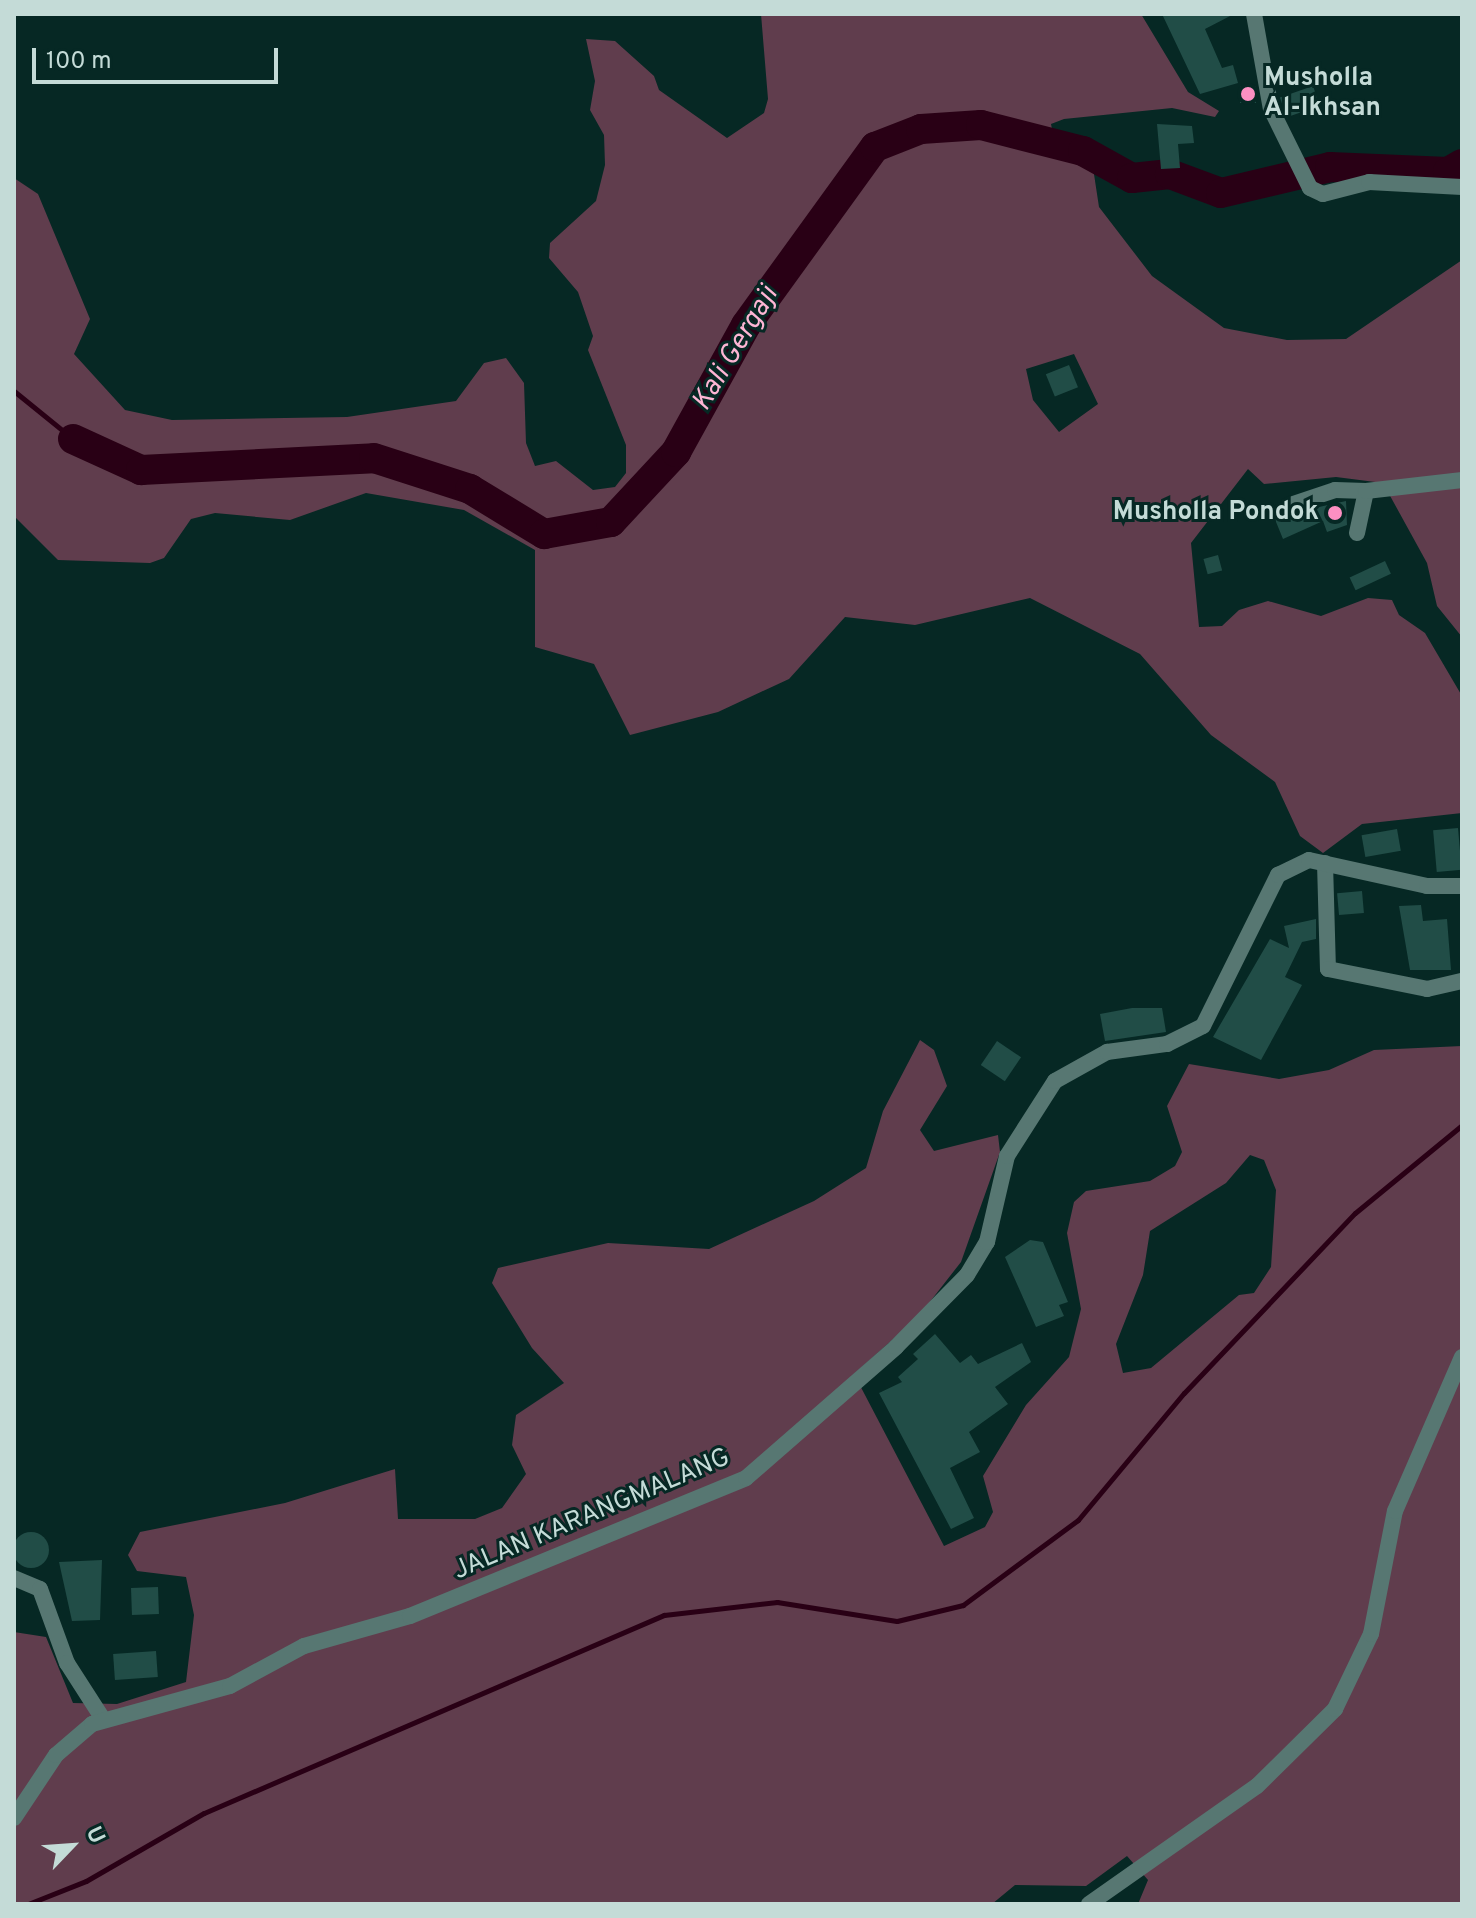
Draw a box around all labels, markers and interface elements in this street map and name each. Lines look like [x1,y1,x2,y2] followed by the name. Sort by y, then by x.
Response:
[36,32,282,82] scale bar
[46,47,112,77] text: 100 m
[1264,63,1381,124] place label: Musholla Al-Ikhsan
[1239,85,1257,103] marker: Musholla Al-Ikhsan
[686,281,786,417] water label: Kali Gergaji
[1113,497,1319,529] place label: Musholla Pondok
[1326,504,1344,522] marker: Musholla Pondok
[449,1443,735,1587] street label: JALAN KARANGMALANG
[32,1806,112,1886] north arrow
[79,1823,110,1848] text: U

